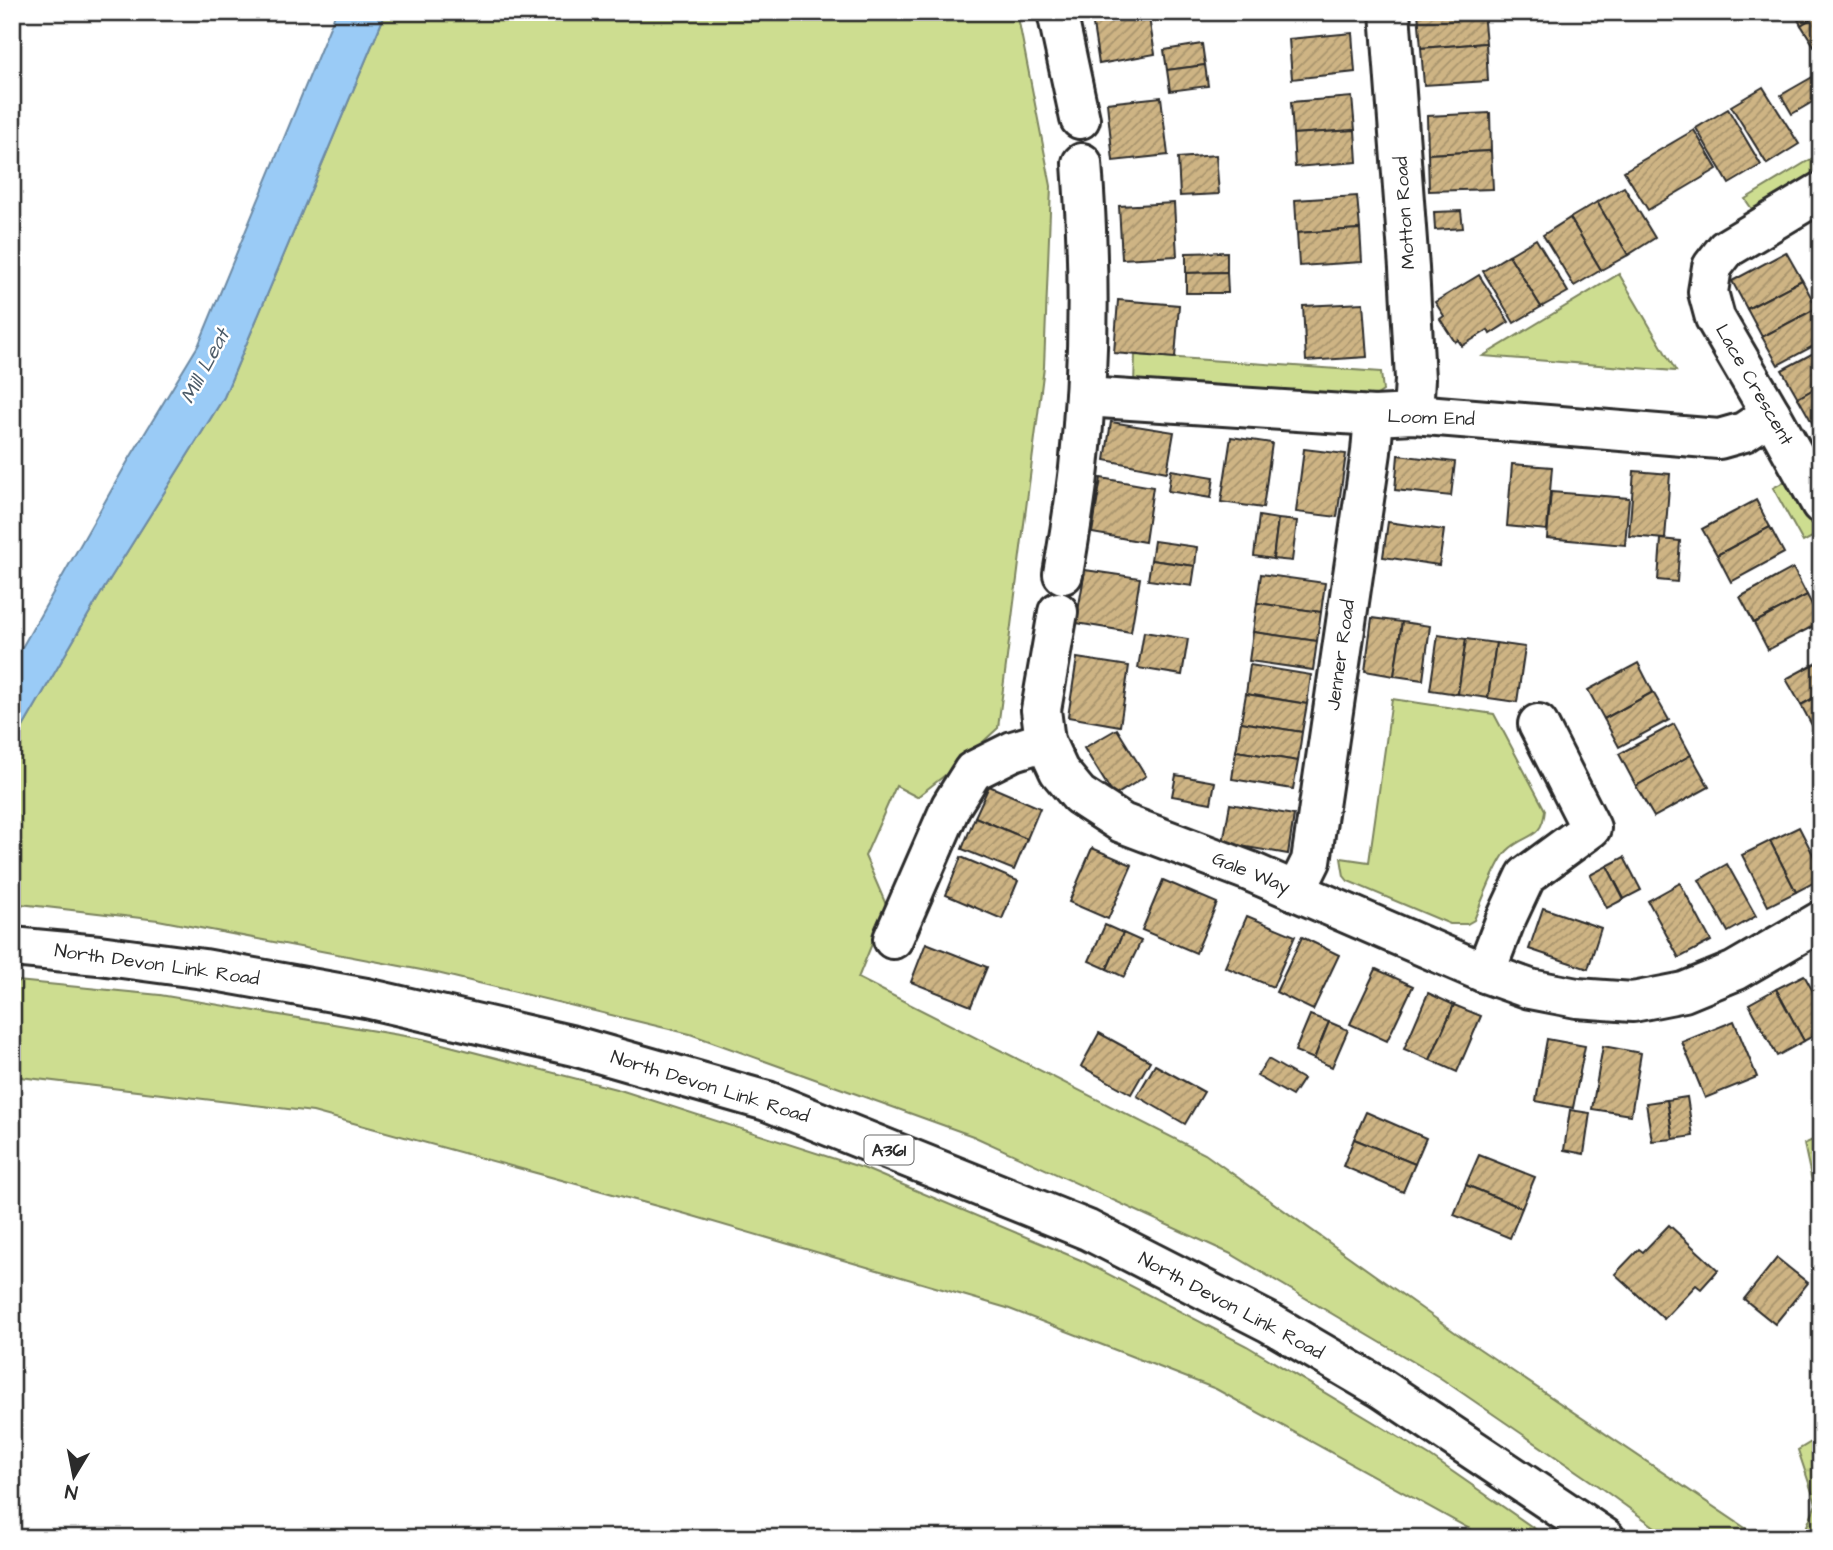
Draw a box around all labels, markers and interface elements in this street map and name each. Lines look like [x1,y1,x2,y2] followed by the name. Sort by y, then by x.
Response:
[1388,155,1422,270] street label: Motton Road
[1708,319,1800,451] street label: Lace Crescent
[173,321,238,408] water label: Mill Leat
[1387,403,1475,433] street label: Loom End
[1320,598,1362,712] street label: Jenner Road
[1208,845,1294,902] street label: Gale Way
[53,937,261,993] street label: North Devon Link Road
[607,1044,813,1130] street label: North Devon Link Road
[864,1135,914,1164] road number: A361
[1134,1246,1329,1367] street label: North Devon Link Road
[38,1442,108,1512] north arrow
[63,1477,80,1506] text: N

